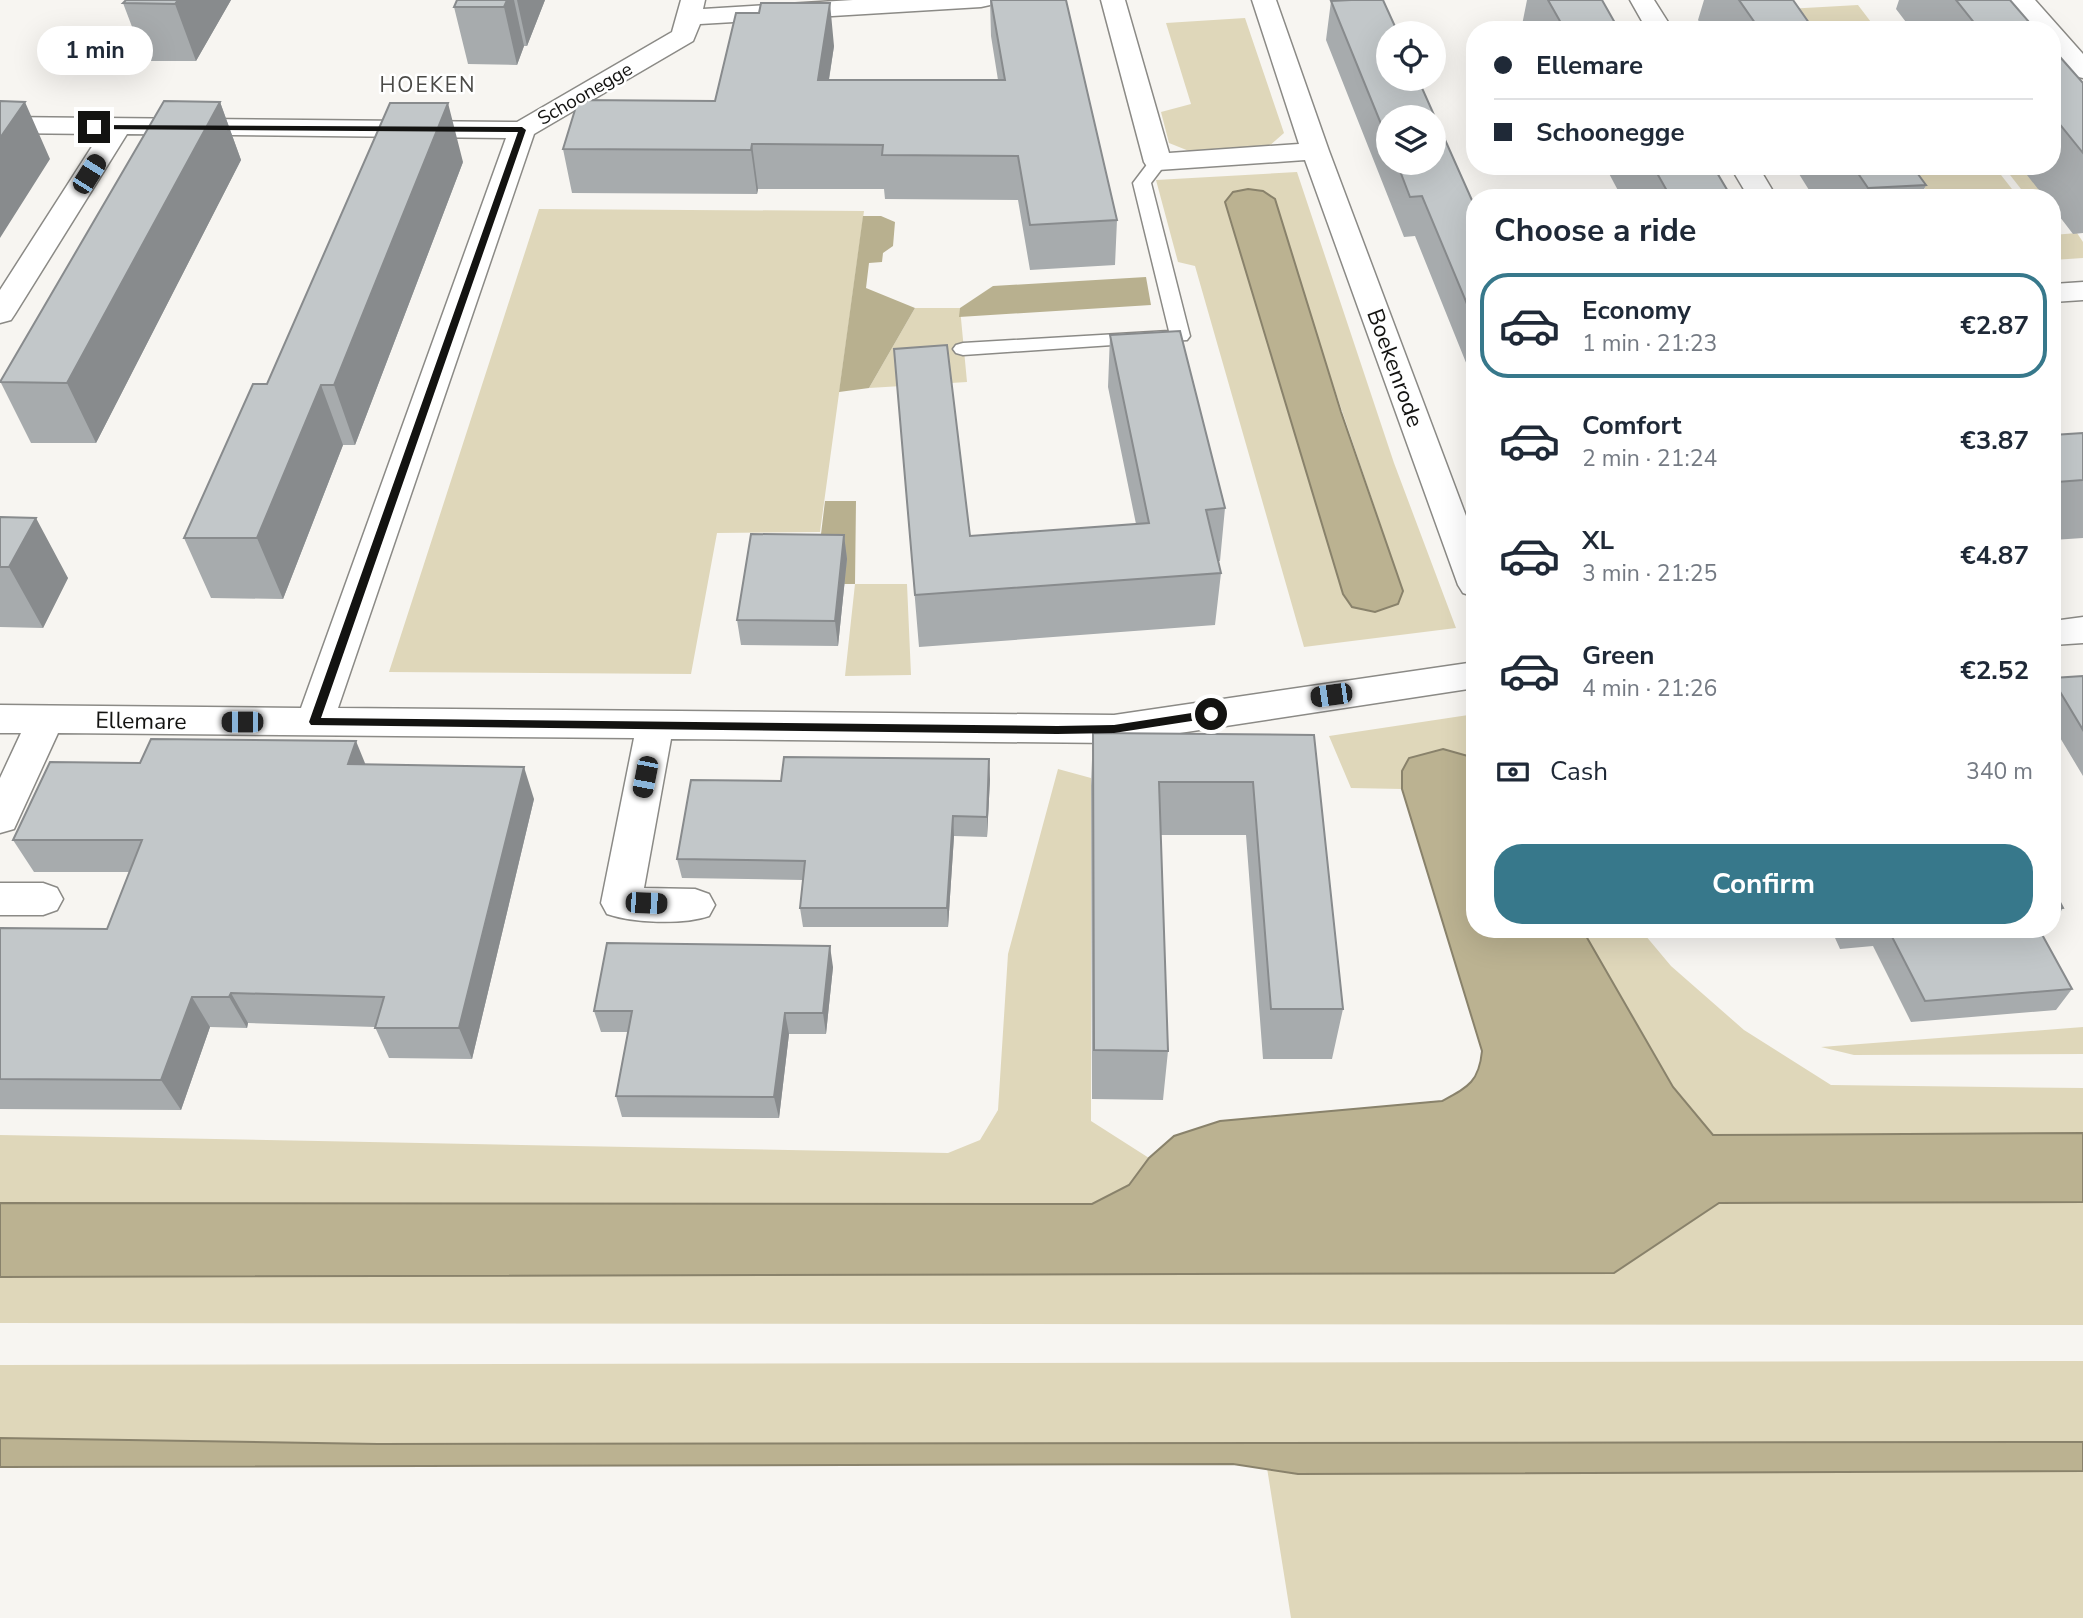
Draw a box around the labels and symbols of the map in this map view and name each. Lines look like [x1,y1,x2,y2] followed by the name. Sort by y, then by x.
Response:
[36,25,152,74] callout: 1 min
[533,56,637,132] street label: Schoonegge
[379,71,477,99] district label: HOEKEN
[78,111,110,143] route end
[69,151,110,197] car
[1359,305,1431,431] street label: Boekenrode
[1309,682,1354,708] car
[1195,698,1227,730] route start
[95,705,187,737] street label: Ellemare
[222,712,264,733] car
[631,754,660,800] car
[625,892,668,914] car

